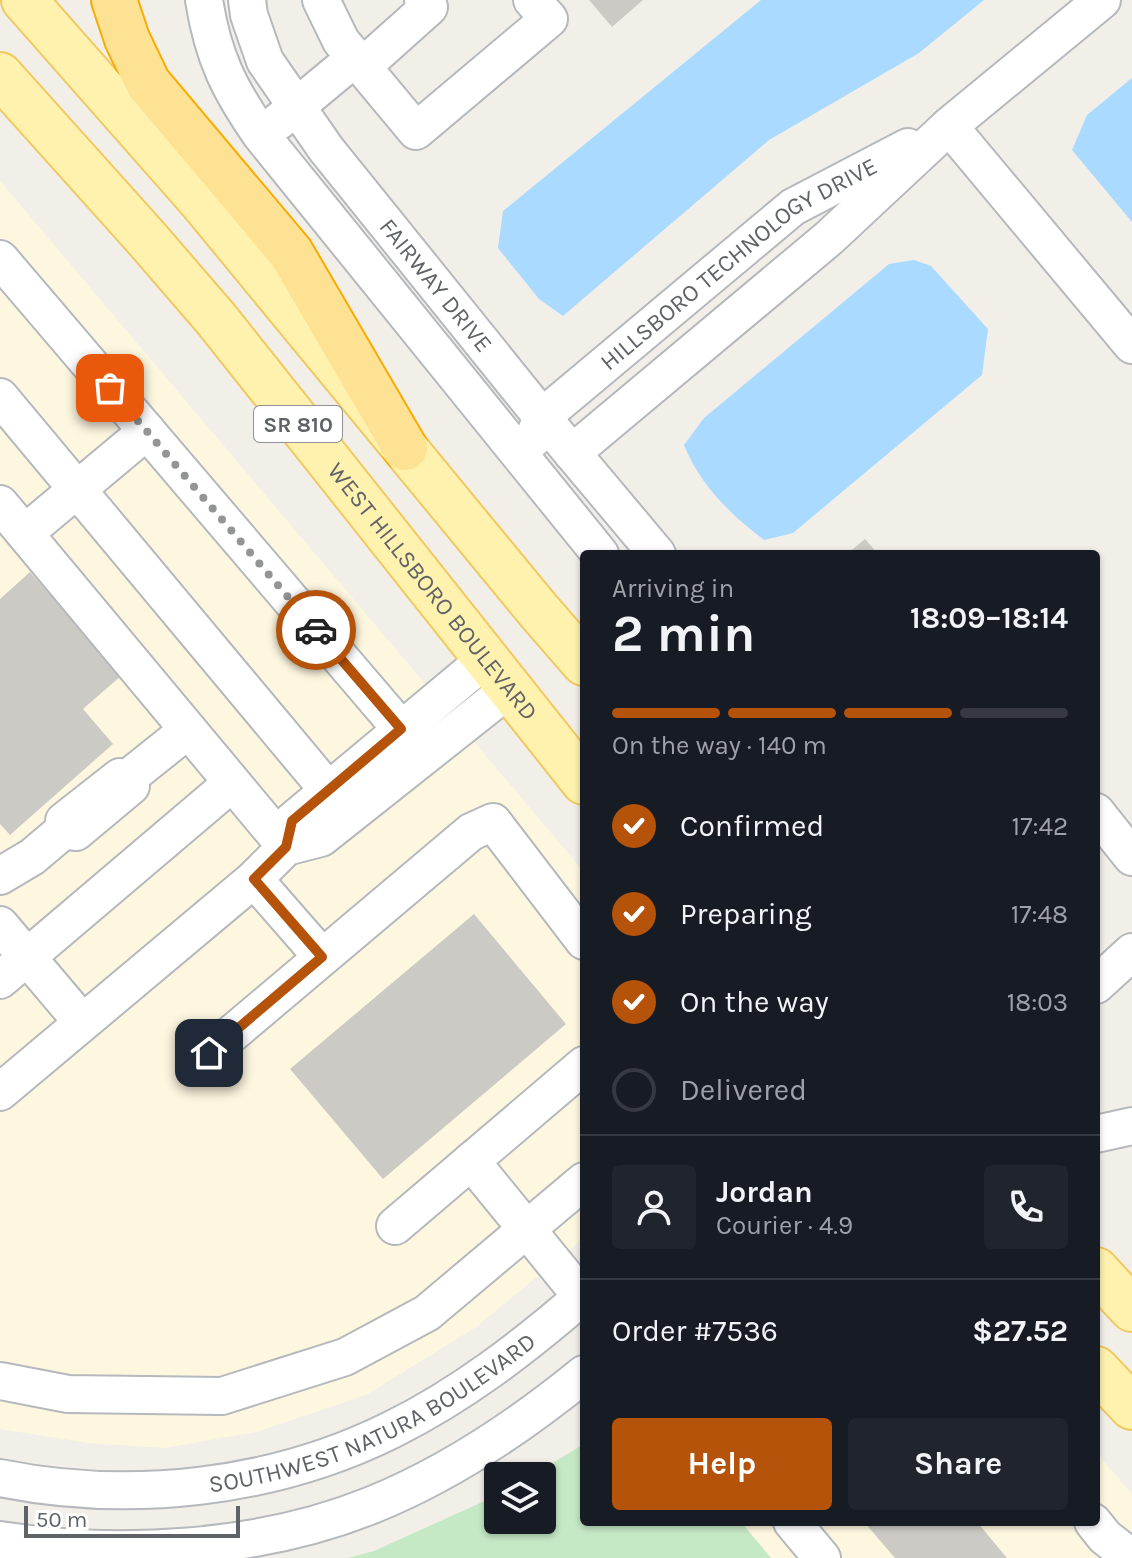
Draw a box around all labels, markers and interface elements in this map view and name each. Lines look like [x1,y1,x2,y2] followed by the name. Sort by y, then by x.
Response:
[595,152,882,376] street label: HILLSBORO TECHNOLOGY DRIVE
[374,213,498,358] street label: FAIRWAY DRIVE
[76,354,144,422] pin
[88,366,132,410] icon: bag
[254,406,342,442] road number: SR 810
[322,457,544,726] street label: WEST HILLSBORO BOULEVARD
[612,573,734,604] text: Arriving in
[276,590,356,670] courier
[910,600,1068,636] text: 18:09–18:14
[612,603,755,664] text: 2 min
[294,608,338,652] icon: car
[612,730,827,761] text: On the way · 140 m
[612,804,656,848] icon: check
[680,808,824,844] text: Confirmed
[1012,811,1068,842] text: 17:42
[612,892,656,936] icon: check
[680,896,812,932] text: Preparing
[1011,899,1068,930] text: 17:48
[612,980,656,1024] icon: check
[680,984,829,1020] text: On the way
[1007,987,1068,1018] text: 18:03
[175,1019,243,1087] pin
[187,1031,231,1075] icon: home
[680,1072,807,1108] text: Delivered
[612,1165,696,1249] button: person
[984,1165,1068,1249] button: phone
[716,1174,813,1210] text: Jordan
[716,1210,853,1241] text: Courier · 4.9
[612,1313,778,1349] text: Order #7536
[972,1313,1068,1349] text: $27.52
[207,1327,541,1499] street label: SOUTHWEST NATURA BOULEVARD
[612,1418,832,1510] button: Help
[848,1418,1068,1510] button: Share
[484,1462,556,1534] map controls
[484,1462,556,1534] button: layers
[24,1502,240,1538] scale bar
[36,1507,87,1533] text: 50 m

